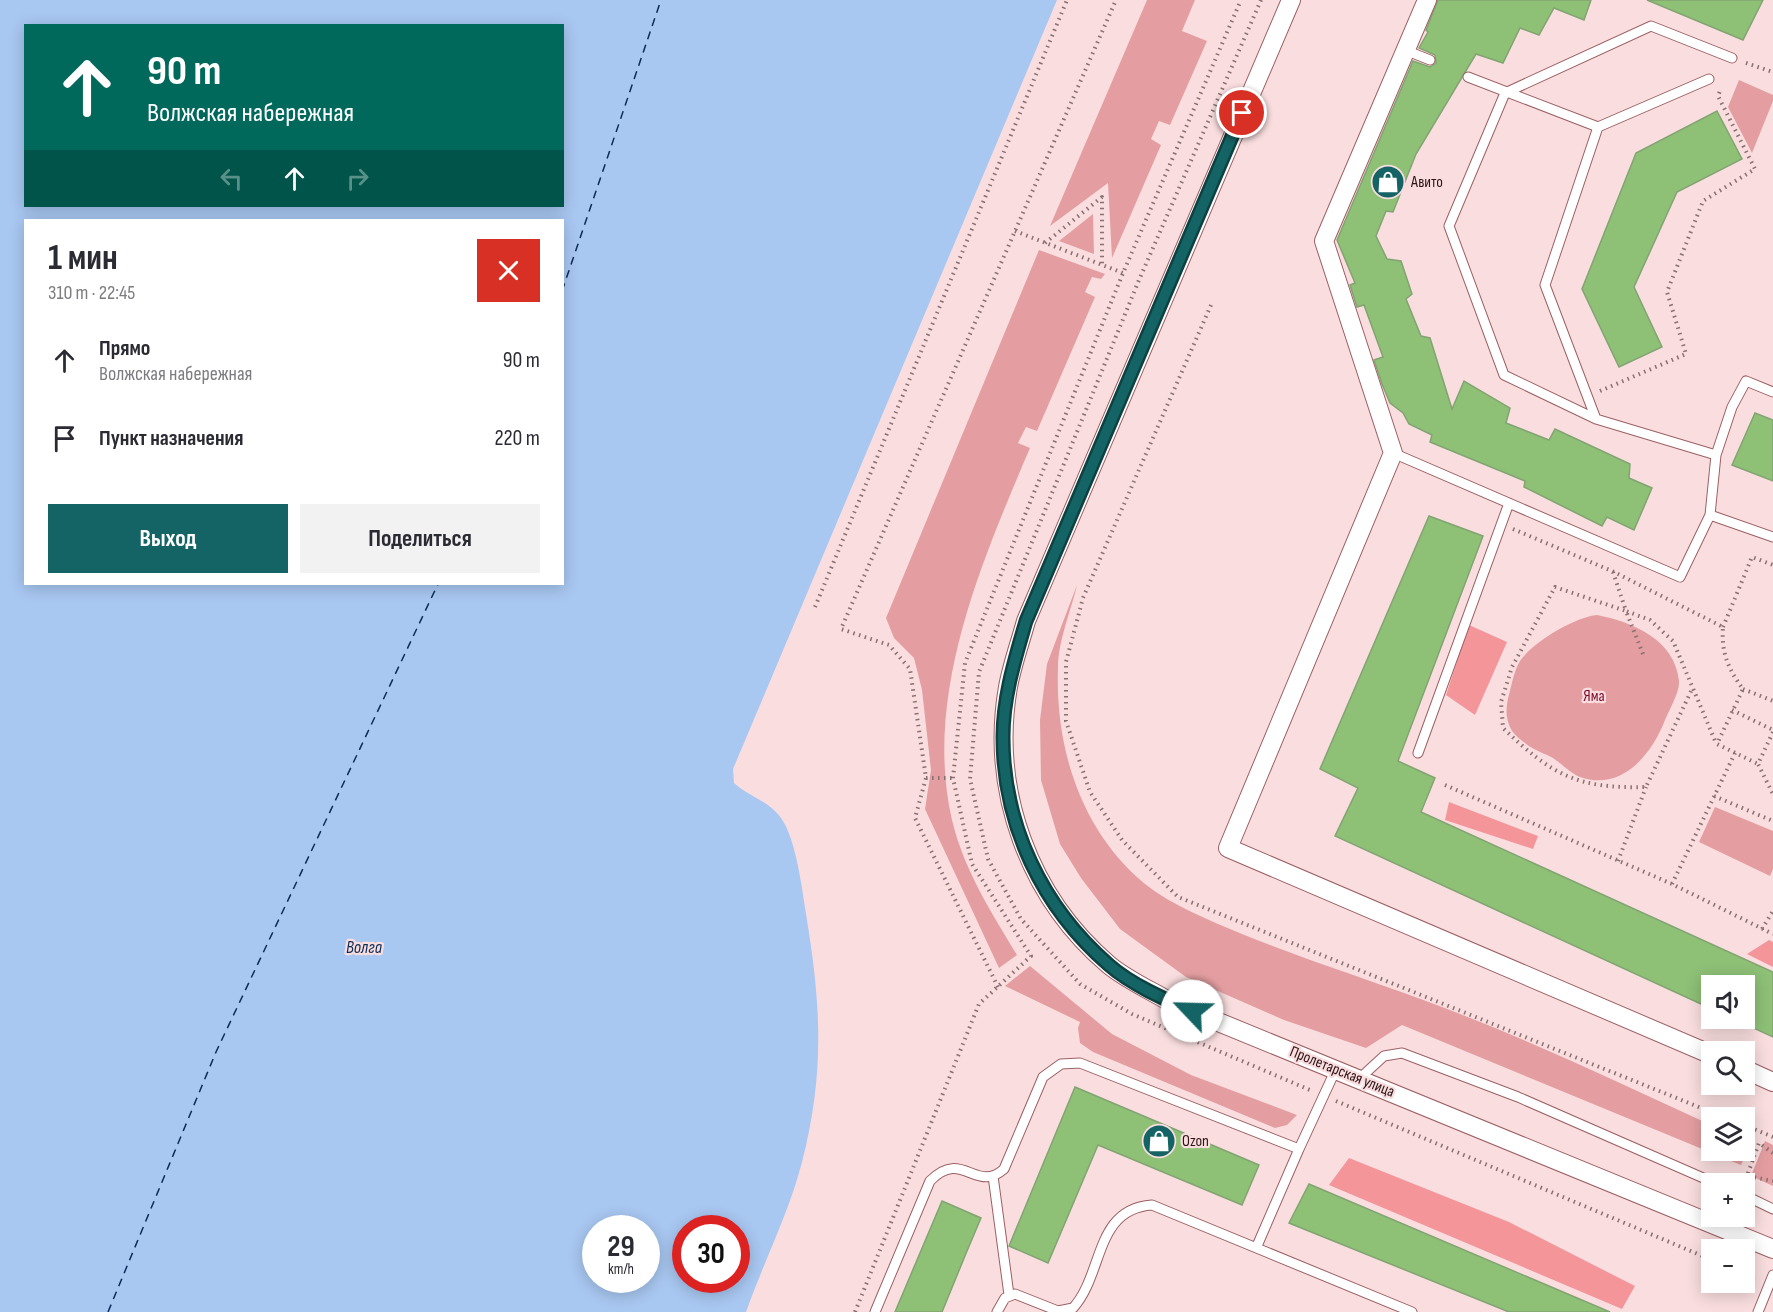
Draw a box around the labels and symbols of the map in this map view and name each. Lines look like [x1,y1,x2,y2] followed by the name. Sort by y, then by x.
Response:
[1216,87,1267,138] pin
[1370,164,1406,200] shop icon: Авито
[1410,173,1443,192] place label: Авито
[1583,687,1605,706] park label: Яма
[346,937,383,958] water label: Волга
[1160,979,1224,1043] position arrow
[1287,1042,1397,1102] street label: Пролетарская улица
[1141,1123,1177,1159] shop icon: Ozon
[1182,1132,1209,1151] place label: Ozon
[672,1215,750,1293] speed limit sign: 30

